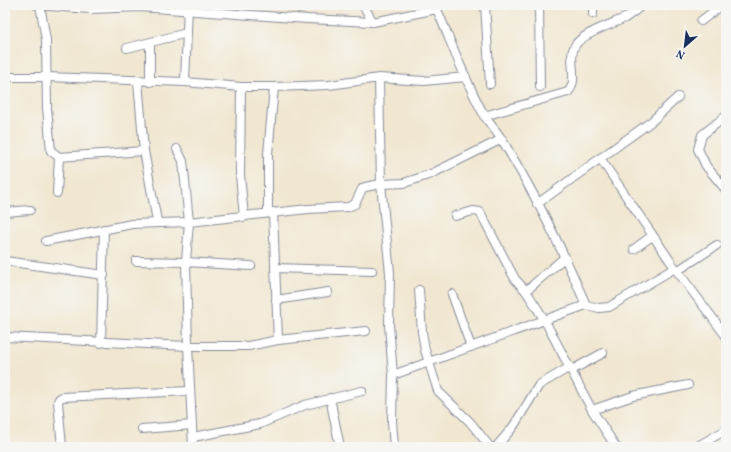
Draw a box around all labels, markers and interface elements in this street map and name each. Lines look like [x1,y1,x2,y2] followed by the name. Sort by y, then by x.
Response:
[665,26,705,66] north arrow
[674,45,688,62] text: N

